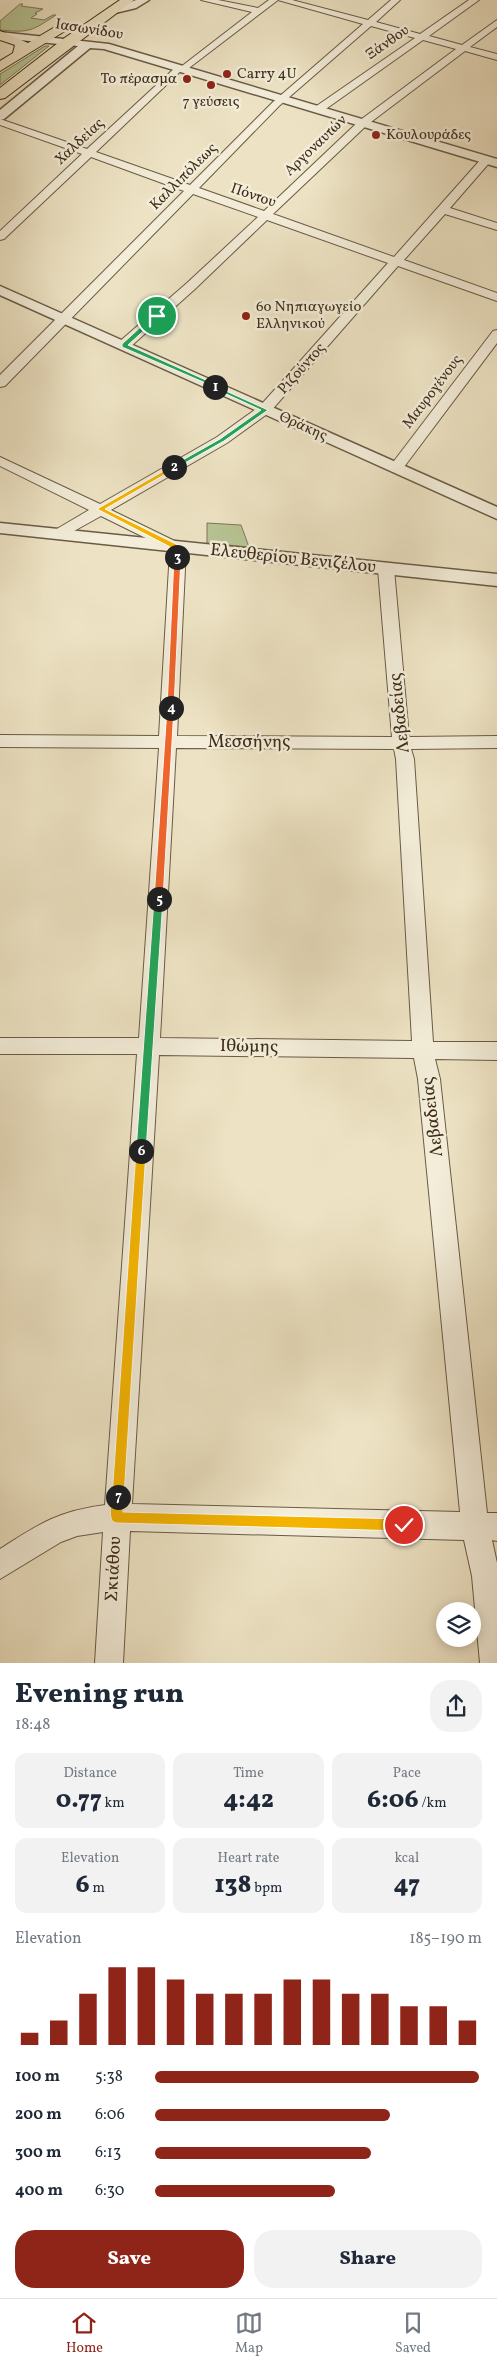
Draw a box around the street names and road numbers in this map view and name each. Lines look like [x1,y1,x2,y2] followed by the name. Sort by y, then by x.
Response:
[54,14,124,46] street label: Ιασωνίδου
[362,20,414,66] street label: Ξάνθου
[280,111,352,181] street label: Αργοναυτών
[51,113,110,170] street label: Χαλδείας
[146,138,223,215] street label: Καλλιπόλεως
[227,178,279,214] street label: Πόντου
[273,339,331,399] street label: Ριζούντος
[398,350,468,433] street label: Μαυρογένους
[275,407,331,447] street label: Θράκης
[209,538,377,580] street label: Ελευθερίου Βενιζέλου
[383,672,417,754] street label: Λεβαδείας
[208,730,290,755] street label: Μεσσήνης
[220,1034,278,1060] street label: Ιθώμης
[416,1076,450,1158] street label: Λεβαδείας
[100,1536,128,1602] street label: Σκιάθου

